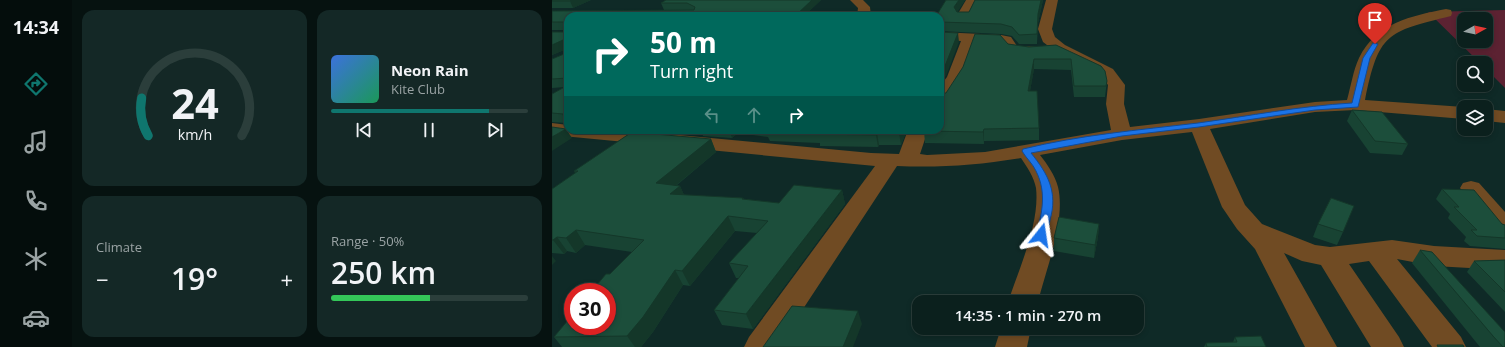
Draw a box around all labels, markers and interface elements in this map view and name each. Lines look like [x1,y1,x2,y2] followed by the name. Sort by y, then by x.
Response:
[1358,3,1392,44] pin
[1364,9,1386,31] icon: arrive
[1457,12,1493,48] north arrow
[1457,12,1493,136] map controls
[13,15,59,39] text: 14:34
[650,23,717,61] text: 50 m
[584,28,636,80] icon: right
[1457,56,1493,92] button: search
[650,59,733,83] text: Turn right
[391,60,469,80] text: Neon Rain
[22,70,50,98] icon: directions
[171,75,218,131] text: 24
[391,80,445,98] text: Kite Club
[1457,100,1493,136] button: layers
[701,104,723,126] icon: left
[743,104,765,126] icon: ahead
[785,104,807,126] icon: right
[353,119,375,141] icon: previous
[418,119,440,141] icon: pause
[484,119,506,141] icon: next
[177,125,212,144] text: km/h
[22,128,50,156] icon: music
[22,187,50,215] icon: phone
[1020,214,1062,256] position arrow
[331,232,404,250] text: Range · 50%
[96,238,142,256] text: Climate
[22,245,50,273] icon: climate
[331,252,436,293] text: 250 km
[171,258,218,299] text: 19°
[96,264,109,294] text: −
[280,264,293,294] text: +
[564,283,616,335] speed limit sign: 30
[22,304,50,332] icon: car
[955,305,1101,325] text: 14:35 · 1 min · 270 m

